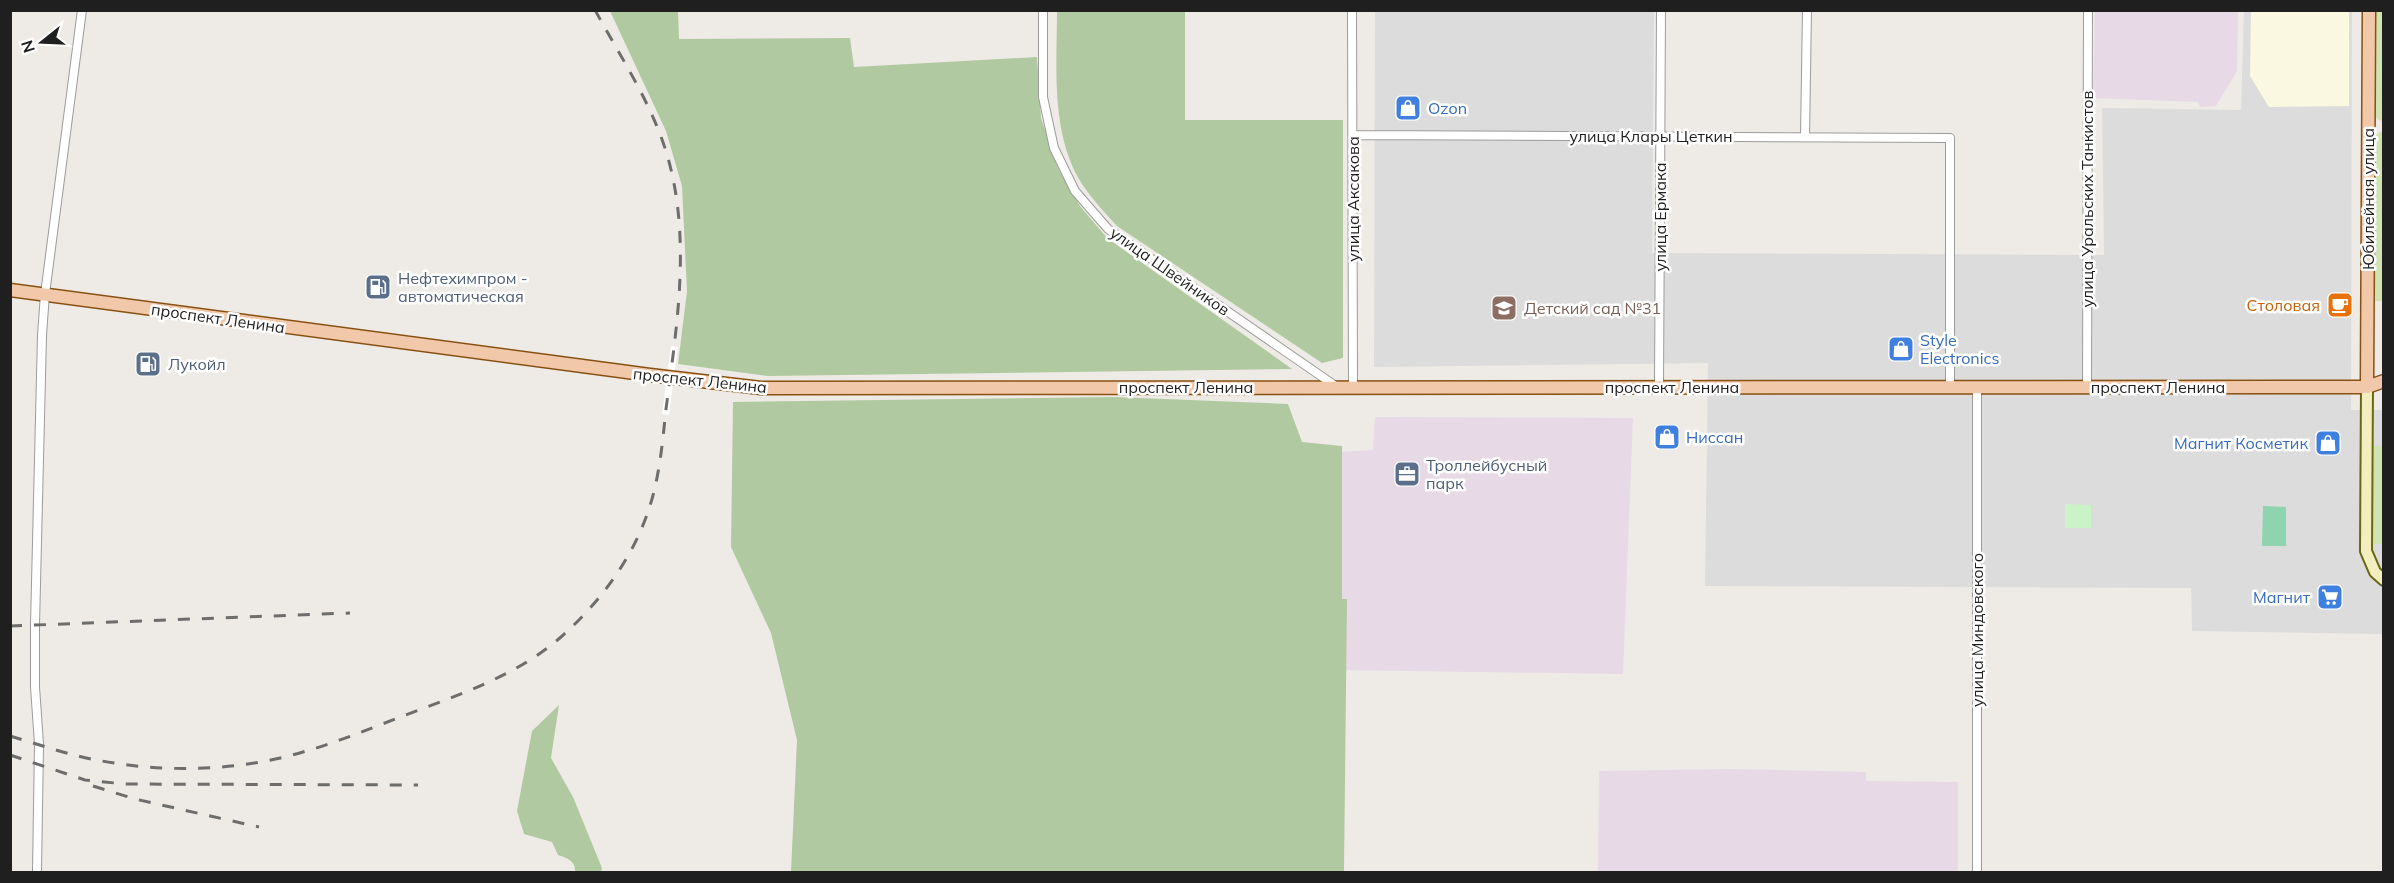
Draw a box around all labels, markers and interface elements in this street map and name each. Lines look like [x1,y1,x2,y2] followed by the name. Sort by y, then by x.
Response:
[12,12,72,72] north arrow
[16,38,39,55] text: N
[2077,91,2097,307] street label: улица Уральских Танкистов
[1393,93,1423,123] shop icon: Ozon
[1428,98,1467,118] place label: Ozon
[1569,126,1733,146] street label: улица Клары Цеткин
[2358,128,2378,270] street label: Юбилейная улица
[1343,136,1363,262] street label: улица Аксакова
[1650,163,1670,271] street label: улица Ермака
[1106,222,1234,320] street label: улица Швейников
[398,268,528,306] place label: Нефтехимпром - автоматическая
[363,272,393,302] fuel station icon: Нефтехимпром - автоматическая
[2325,290,2355,320] cafe icon: Столовая
[1489,293,1519,323] school or university icon: Детский сад №31
[2247,295,2320,315] place label: Столовая
[1524,298,1661,318] place label: Детский сад №31
[150,299,286,337] street label: проспект Ленина
[1920,330,1999,368] place label: Style Electronics
[1886,334,1916,364] shop icon: Style Electronics
[133,349,163,379] fuel station icon: Лукойл
[168,354,226,374] place label: Лукойл
[632,363,768,397] street label: проспект Ленина
[1119,377,1253,397] street label: проспект Ленина
[1605,377,1739,397] street label: проспект Ленина
[2091,377,2225,397] street label: проспект Ленина
[1652,422,1682,452] shop icon: Ниссан
[1686,427,1743,447] place label: Ниссан
[2313,428,2343,458] shop icon: Магнит Косметик
[2174,433,2308,453] place label: Магнит Косметик
[1426,455,1547,493] place label: Троллейбусный парк
[1392,459,1422,489] office icon: Троллейбусный парк
[1967,553,1987,707] street label: улица Миндовского
[2315,582,2345,612] supermarket icon: Магнит
[2253,587,2311,607] place label: Магнит

